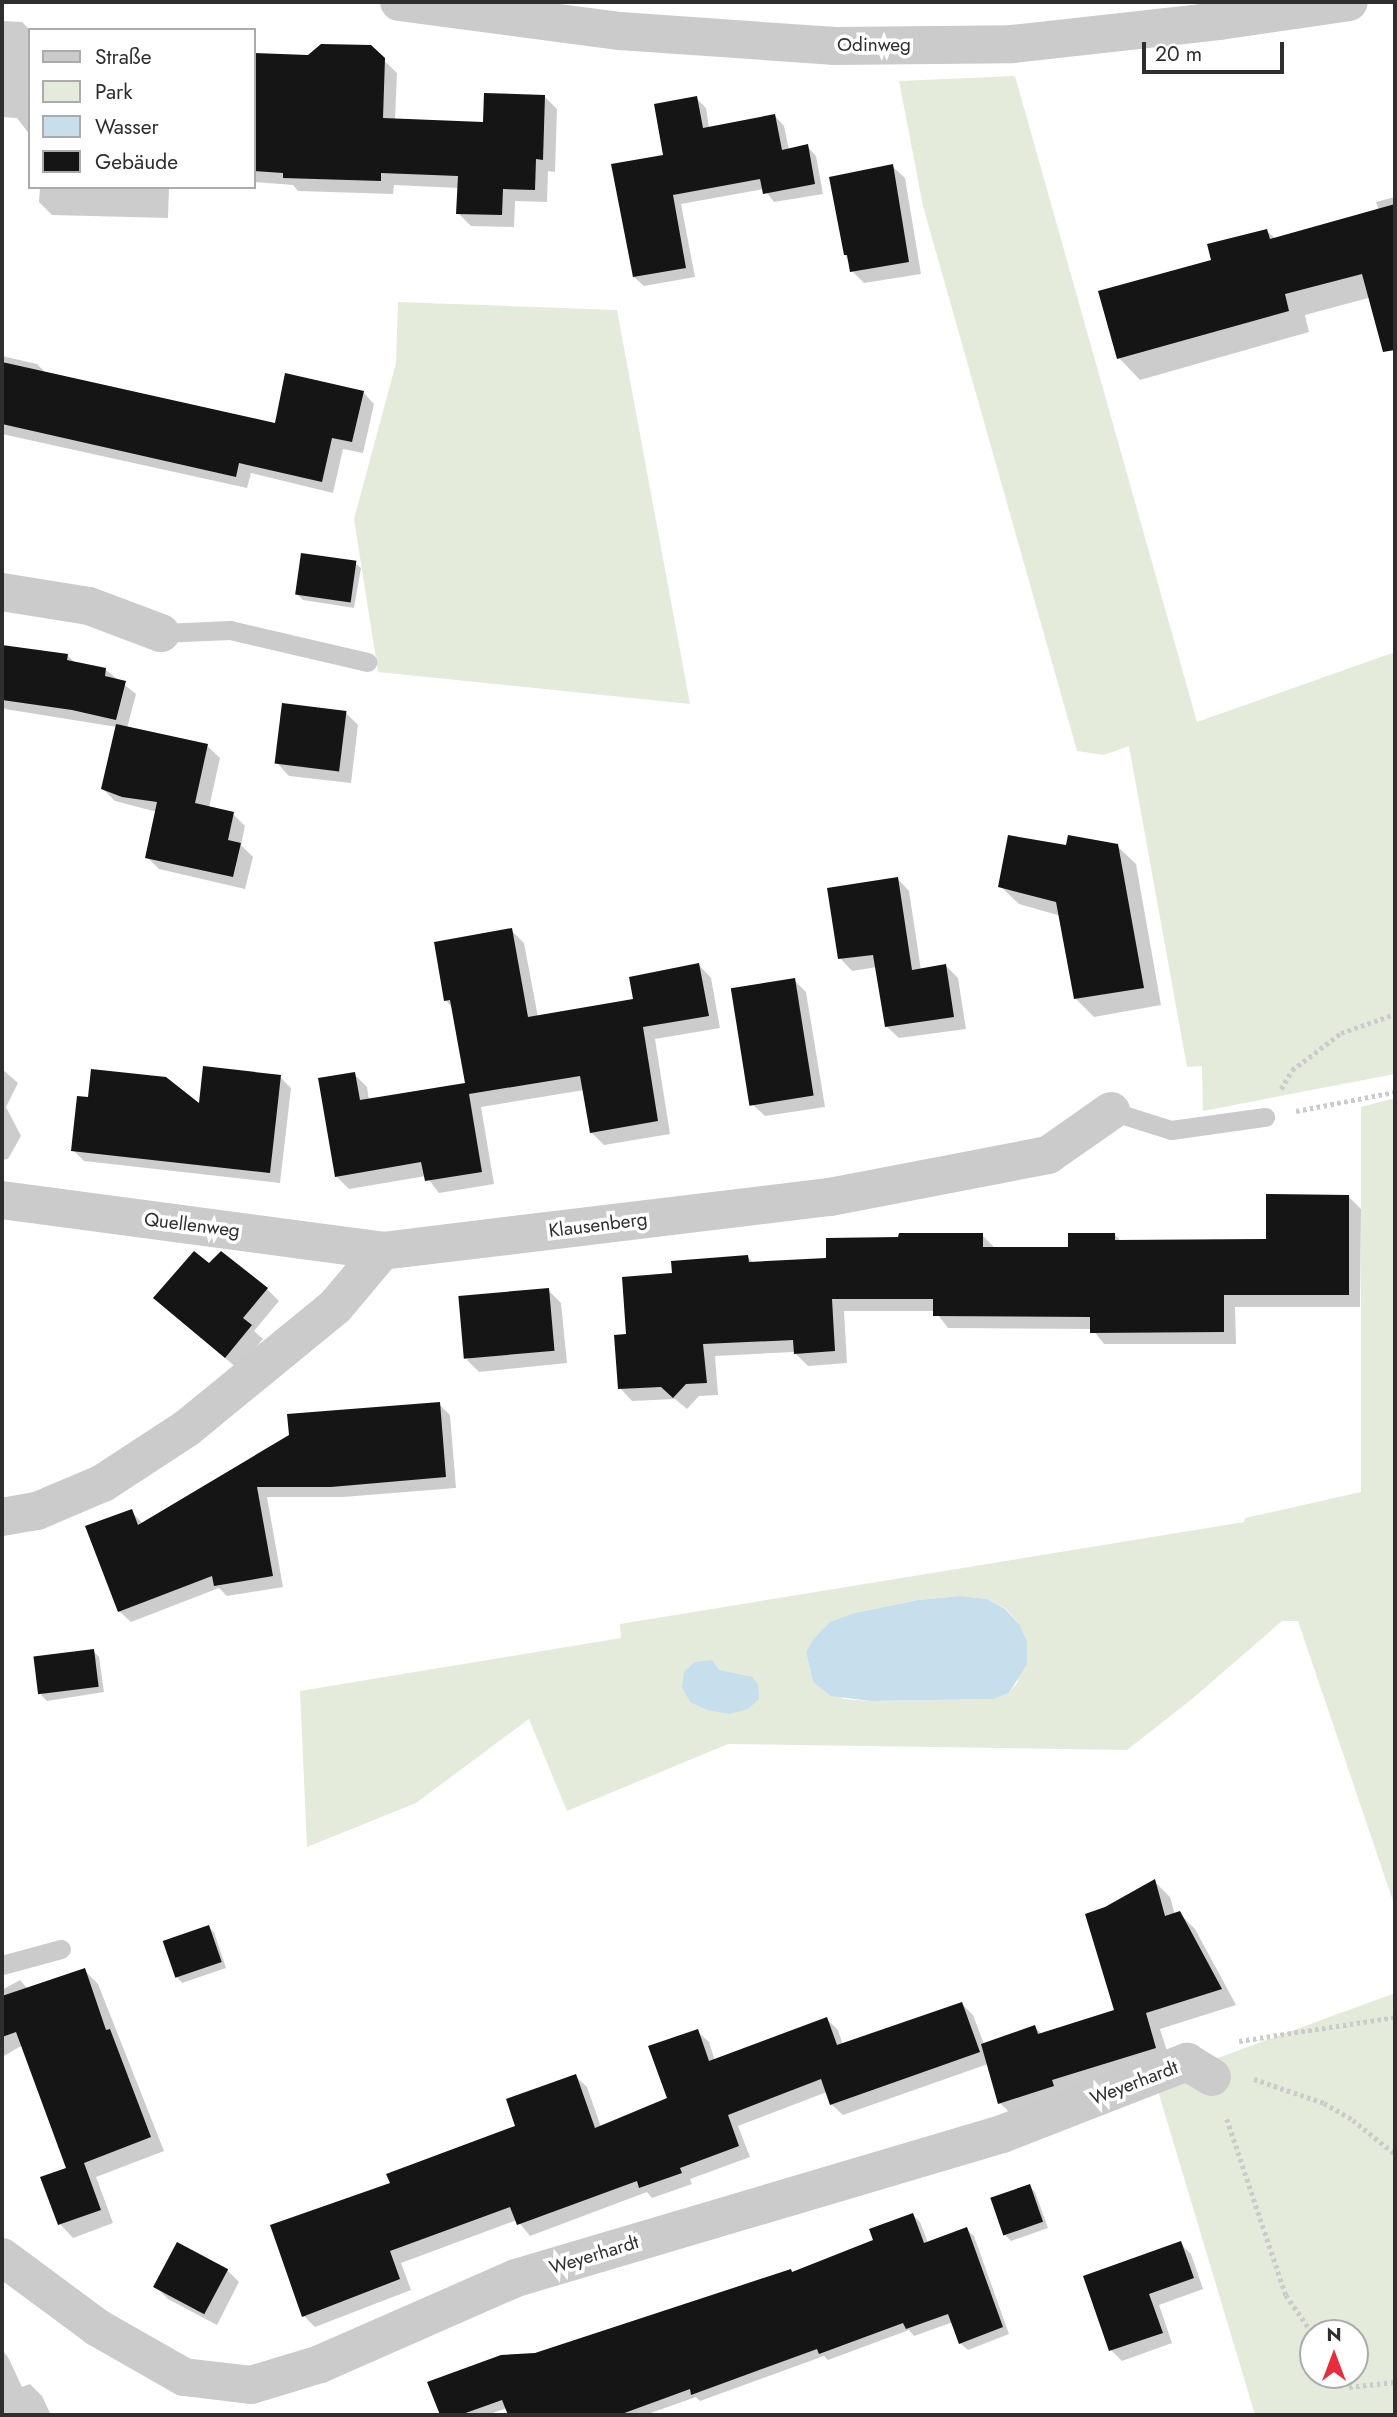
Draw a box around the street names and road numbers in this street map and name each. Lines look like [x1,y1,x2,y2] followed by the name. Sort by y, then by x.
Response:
[837,34,911,56] street label: Odinweg
[143,1208,241,1242] street label: Quellenweg
[547,1208,649,1242] street label: Klausenberg
[1087,2056,1181,2110] street label: Weyerhardt
[547,2231,641,2279] street label: Weyerhardt

